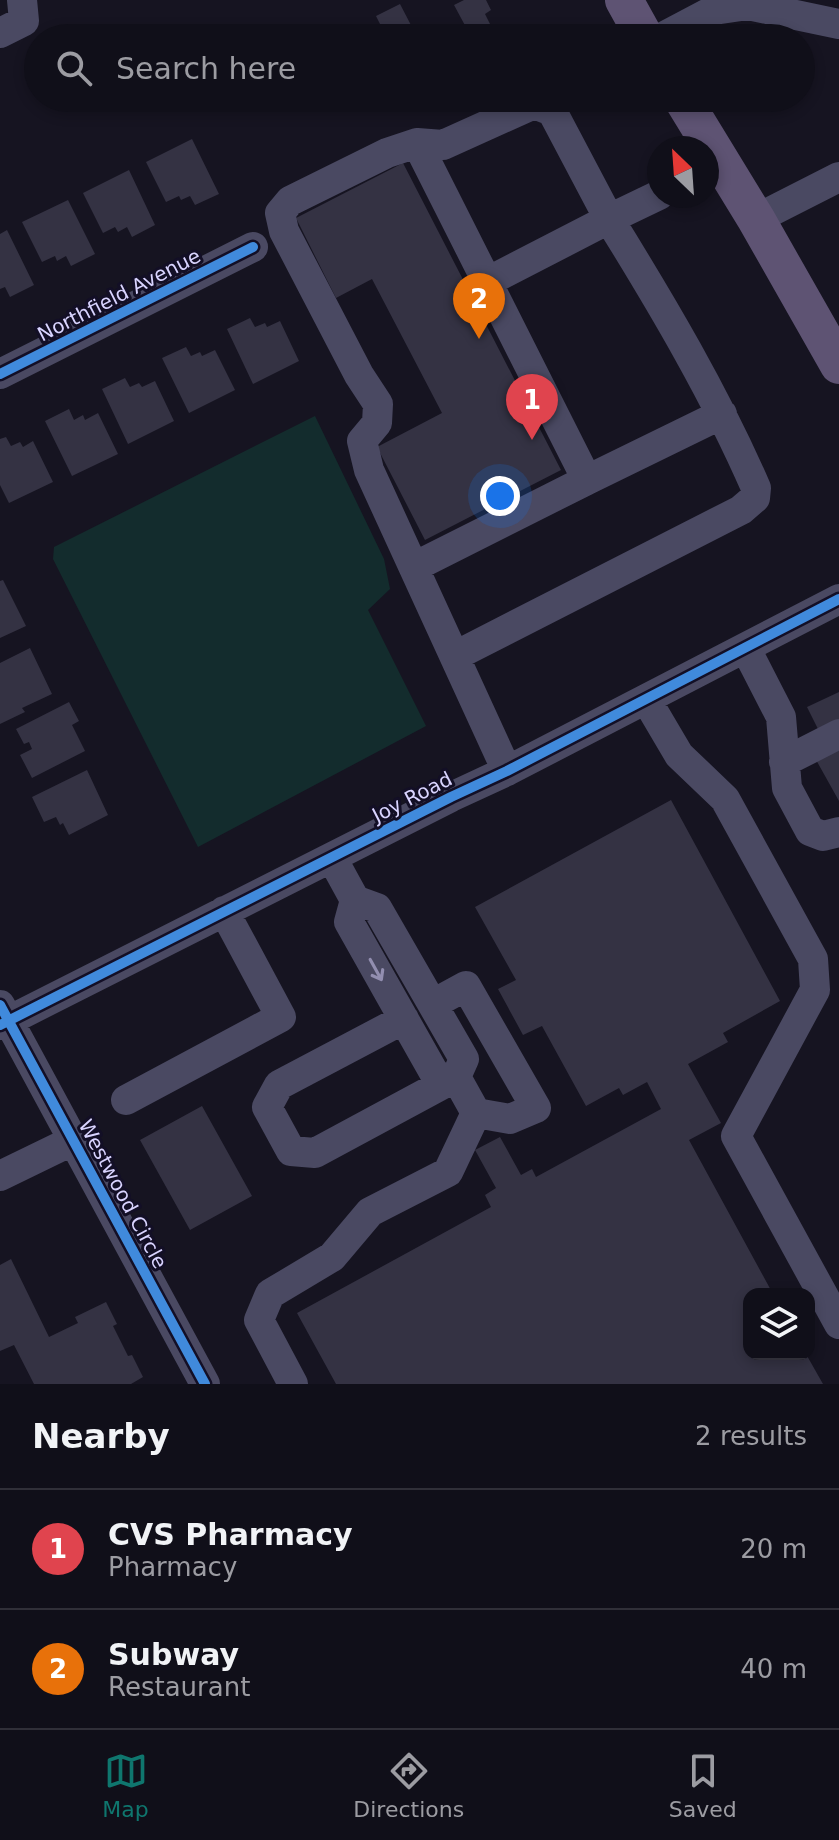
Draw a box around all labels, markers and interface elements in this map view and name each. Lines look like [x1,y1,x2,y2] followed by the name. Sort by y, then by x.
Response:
[24,24,815,112] search box
[52,46,96,90] icon: search
[116,51,296,86] text: Search here
[647,136,719,208] north arrow
[33,244,205,346] street label: Northfield Avenue
[453,273,505,339] pin: 2
[506,374,558,440] pin: 1
[480,476,520,516] your location
[366,767,456,828] street label: Joy Road
[368,958,384,981] one-way arrow
[74,1115,172,1273] street label: Westwood Circle
[743,1288,815,1360] map controls
[743,1288,815,1360] button: layers
[32,1416,170,1456] text: Nearby
[695,1421,807,1451] text: 2 results
[108,1517,353,1552] text: CVS Pharmacy
[49,1534,67,1564] text: 1
[740,1534,807,1564] text: 20 m
[108,1552,237,1582] text: Pharmacy
[108,1637,239,1672] text: Subway
[49,1654,67,1684] text: 2
[740,1654,807,1684] text: 40 m
[108,1672,250,1702] text: Restaurant
[102,1749,149,1822] tab: Map
[353,1749,464,1822] tab: Directions
[669,1749,737,1822] tab: Saved

